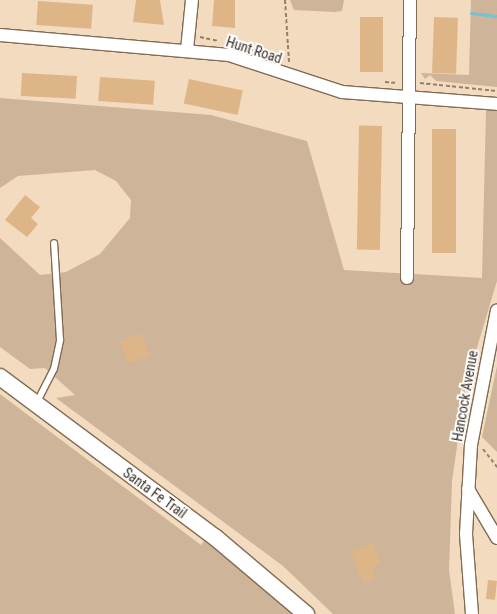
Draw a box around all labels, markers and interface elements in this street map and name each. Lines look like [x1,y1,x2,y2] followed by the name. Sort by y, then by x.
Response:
[224,33,284,67] street label: Hunt Road
[449,349,481,443] street label: Hancock Avenue
[120,464,190,522] street label: Santa Fe Trail

